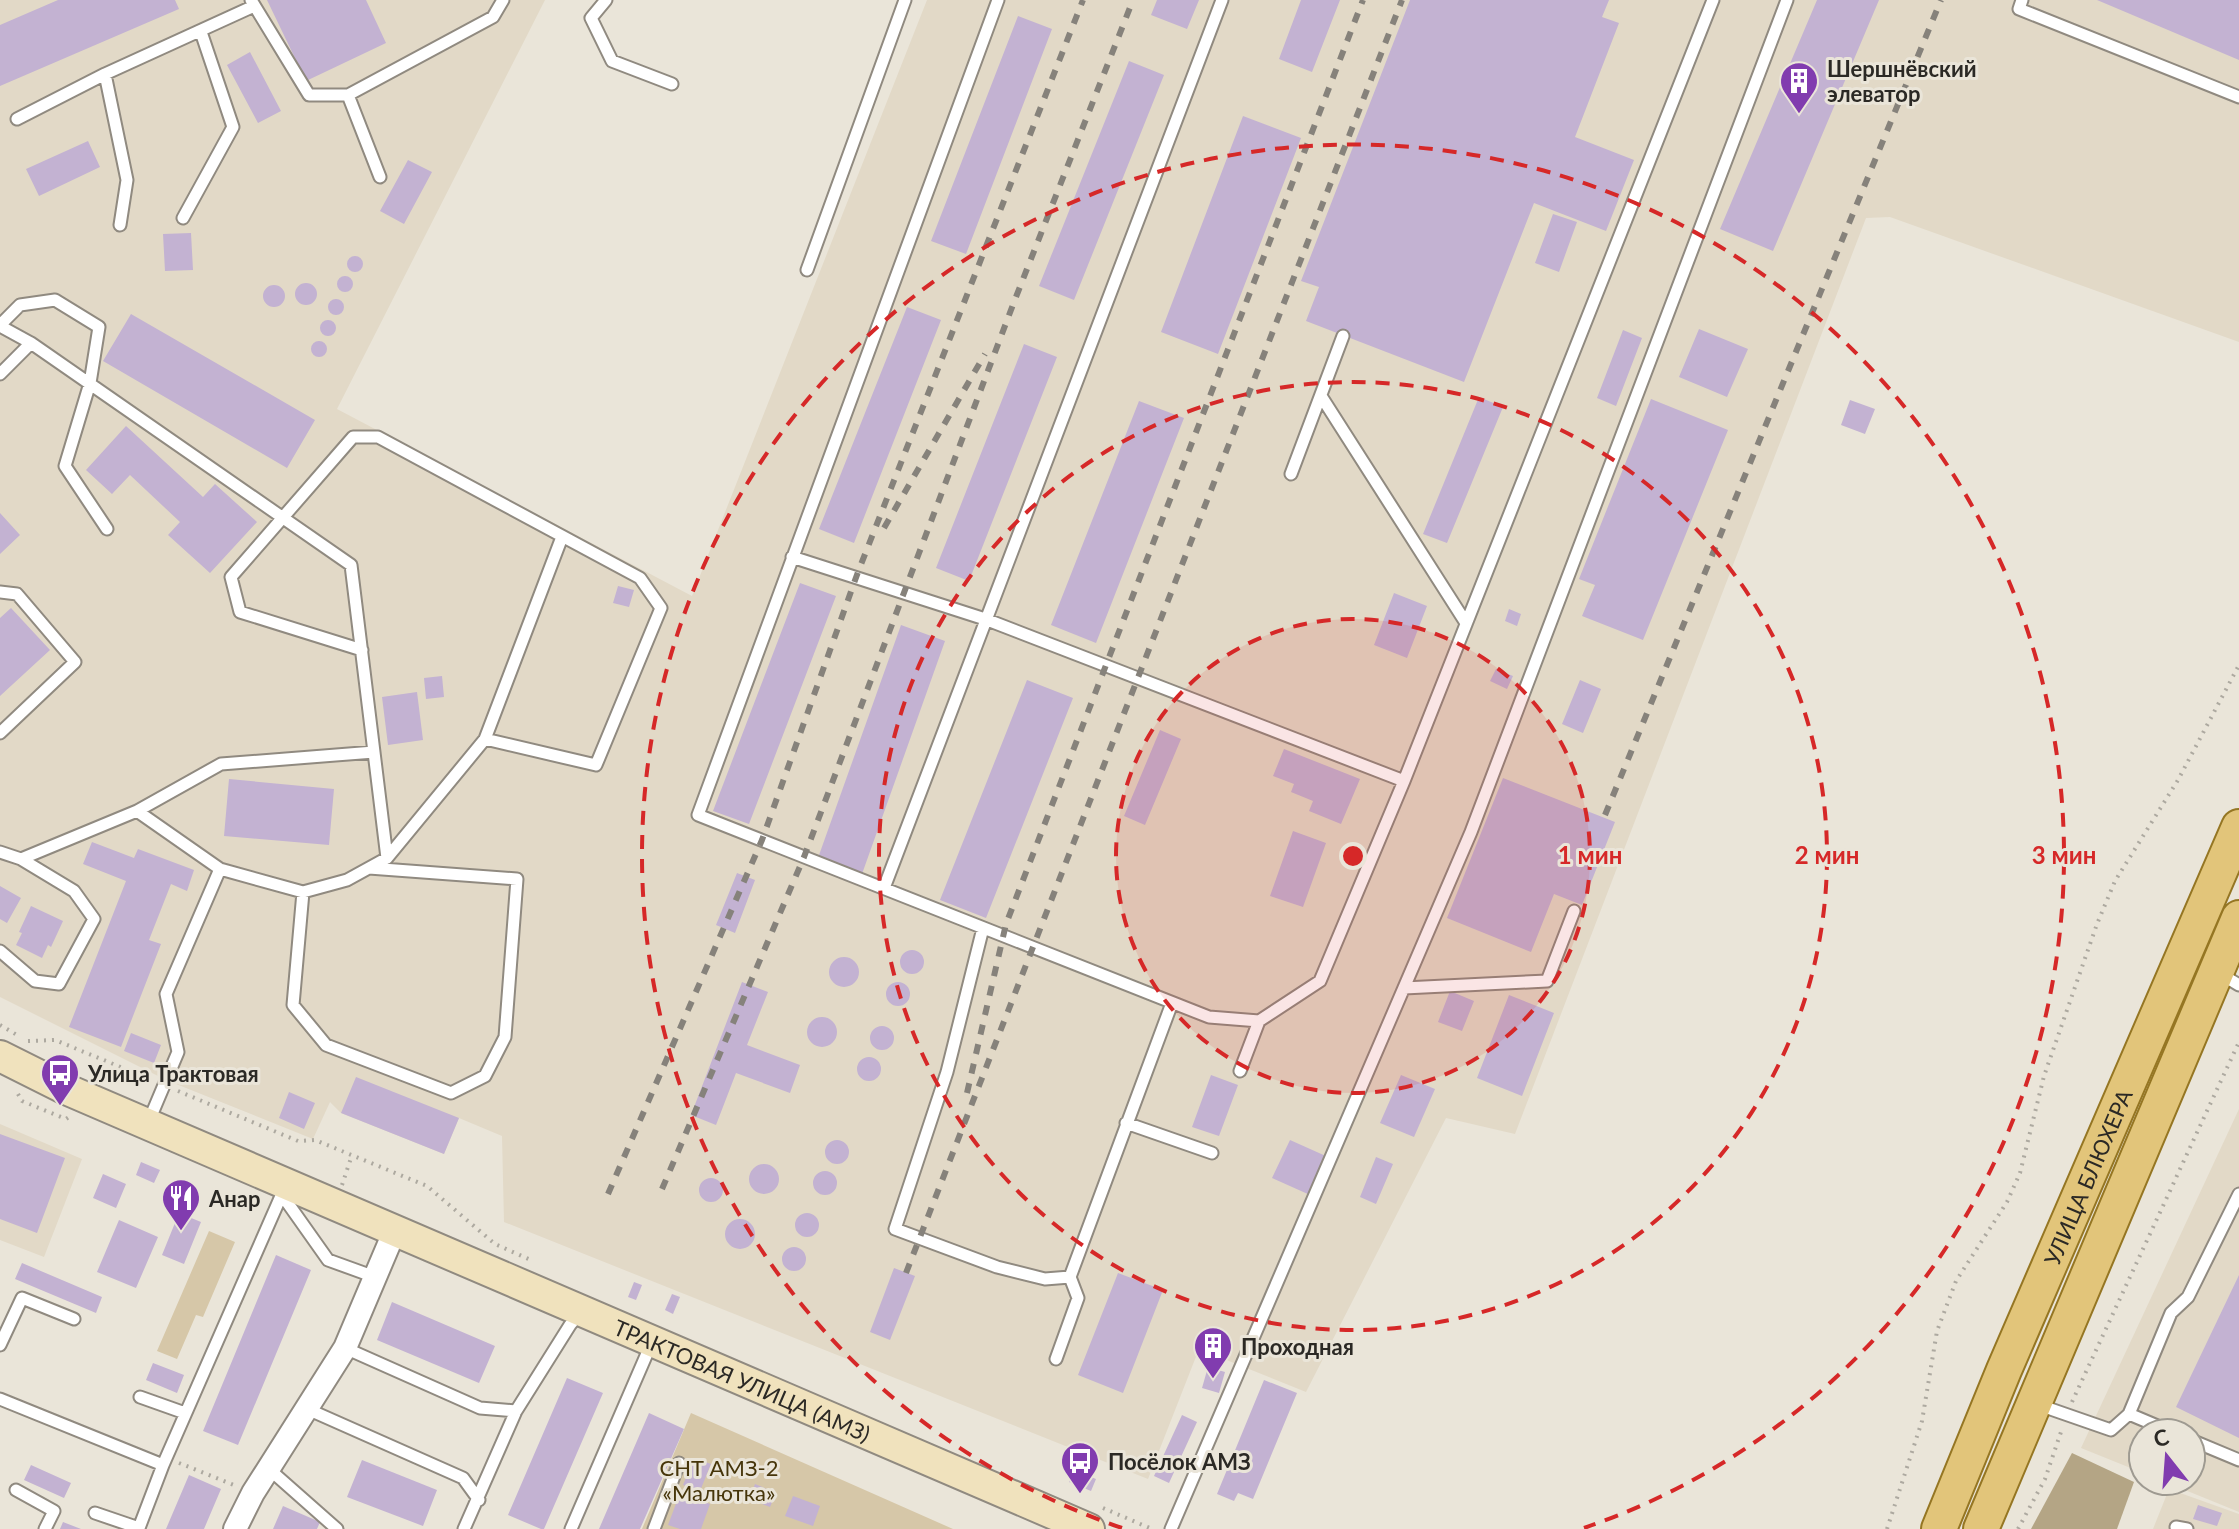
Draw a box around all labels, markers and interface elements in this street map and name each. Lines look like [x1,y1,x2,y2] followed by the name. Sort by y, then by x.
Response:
[1827,55,1977,107] place label: Шершнёвский элеватор
[1778,60,1820,115] building icon: Шершнёвский элеватор
[1558,840,1622,869] text: 1 мин
[1795,840,1859,869] text: 2 мин
[2032,840,2096,869] text: 3 мин
[1339,842,1367,870] centre of rings
[39,1052,81,1107] bus stop icon: Улица Трактовая
[87,1060,259,1087] place label: Улица Трактовая
[2038,1085,2137,1269] street label: УЛИЦА БЛЮХЕРА
[160,1177,202,1232] restaurant icon: Анар
[208,1185,260,1212] place label: Анар
[610,1313,875,1447] street label: ТРАКТОВАЯ УЛИЦА (АМЗ)
[1192,1325,1234,1380] building icon: Проходная
[1241,1333,1354,1360] place label: Проходная
[2127,1417,2207,1497] north arrow
[2150,1422,2172,1452] text: С
[1059,1440,1101,1495] bus stop icon: Посёлок АМЗ
[1108,1448,1251,1475] place label: Посёлок АМЗ
[660,1454,779,1506] park label: СНТ АМЗ-2 «Малютка»

